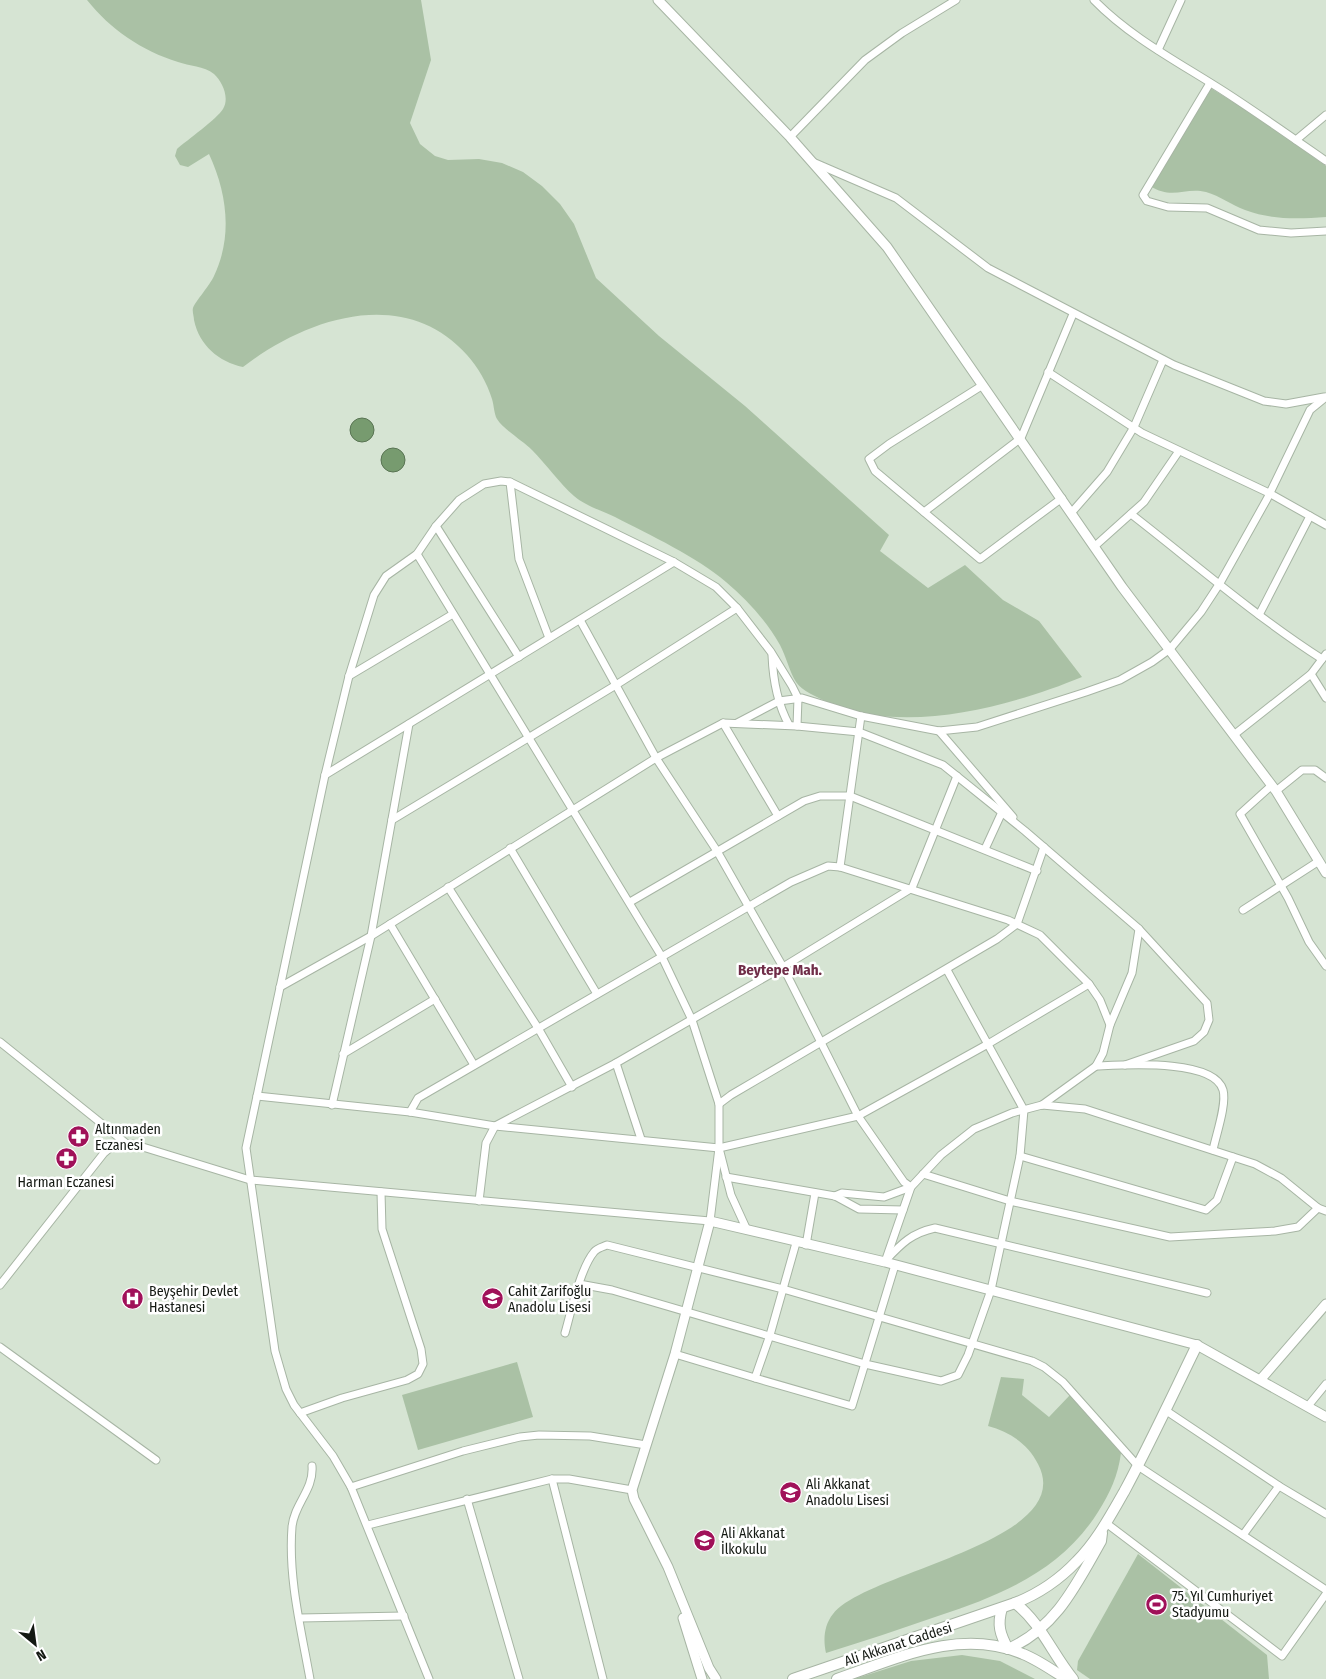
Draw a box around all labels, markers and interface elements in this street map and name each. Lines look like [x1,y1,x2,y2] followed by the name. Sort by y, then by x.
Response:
[738,961,823,979] district label: Beytepe Mah.
[95,1121,161,1154] place label: Altınmaden Eczanesi
[67,1125,91,1149] pharmacy icon: Altınmaden Eczanesi
[54,1147,78,1171] pharmacy icon: Harman Eczanesi
[18,1174,114,1191] place label: Harman Eczanesi
[149,1283,238,1316] place label: Beyşehir Devlet Hastanesi
[508,1283,591,1316] place label: Cahit Zarifoğlu Anadolu Lisesi
[121,1287,145,1311] hospital icon: Beyşehir Devlet Hastanesi
[480,1287,504,1311] school or university icon: Cahit Zarifoğlu Anadolu Lisesi
[806,1476,889,1509] place label: Ali Akkanat Anadolu Lisesi
[778,1480,802,1504] school or university icon: Ali Akkanat Anadolu Lisesi
[721,1525,785,1558] place label: Ali Akkanat İlkokulu
[693,1529,717,1553] school or university icon: Ali Akkanat İlkokulu
[1172,1588,1273,1621] place label: 75. Yıl Cumhuriyet Stadyumu
[1144,1592,1168,1616] sports icon: 75. Yıl Cumhuriyet Stadyumu
[10,1619,60,1669] north arrow
[842,1619,954,1670] street label: Ali Akkanat Caddesi
[33,1645,49,1664] text: N

